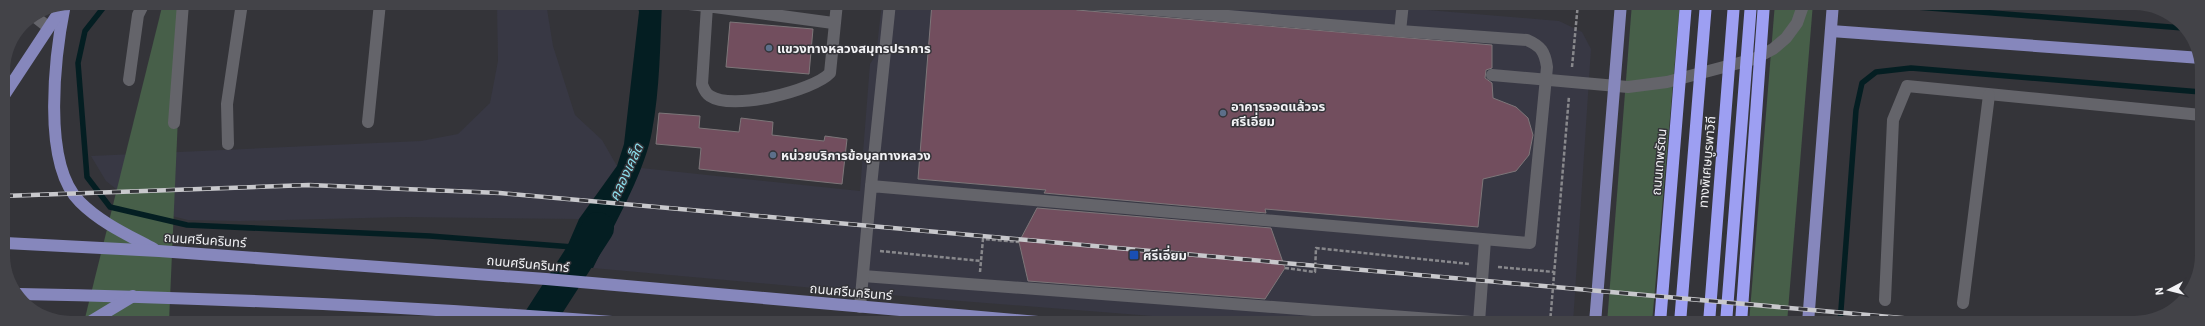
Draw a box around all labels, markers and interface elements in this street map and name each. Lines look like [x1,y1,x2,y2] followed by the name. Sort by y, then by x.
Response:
[777,40,931,57] place label: แขวงทางหลวงสมุทรปราการ
[764,43,774,53] marker: แขวงทางหลวงสมุทรปราการ
[1231,98,1325,130] place label: อาคารจอดแล้วจร ศรีเอี่ยม
[1218,108,1228,118] marker: อาคารจอดแล้วจร ศรีเอี่ยม
[1695,115,1719,209] street label: ทางพิเศษบูรพาวิถี
[1648,128,1670,196] street label: ถนนเทพรัตน
[605,140,647,204] water label: คลองเคล็ด
[781,147,931,164] place label: หน่วยบริการข้อมูลทางหลวง
[768,150,778,160] marker: หน่วยบริการข้อมูลทางหลวง
[163,229,248,251] street label: ถนนศรีนครินทร์
[1143,245,1187,264] place label: ศรีเอี่ยม
[1128,249,1140,261] marker: ศรีเอี่ยม
[486,252,571,276] street label: ถนนศรีนครินทร์
[2149,270,2189,310] north arrow
[809,280,894,304] street label: ถนนศรีนครินทร์
[2152,286,2167,296] text: N

